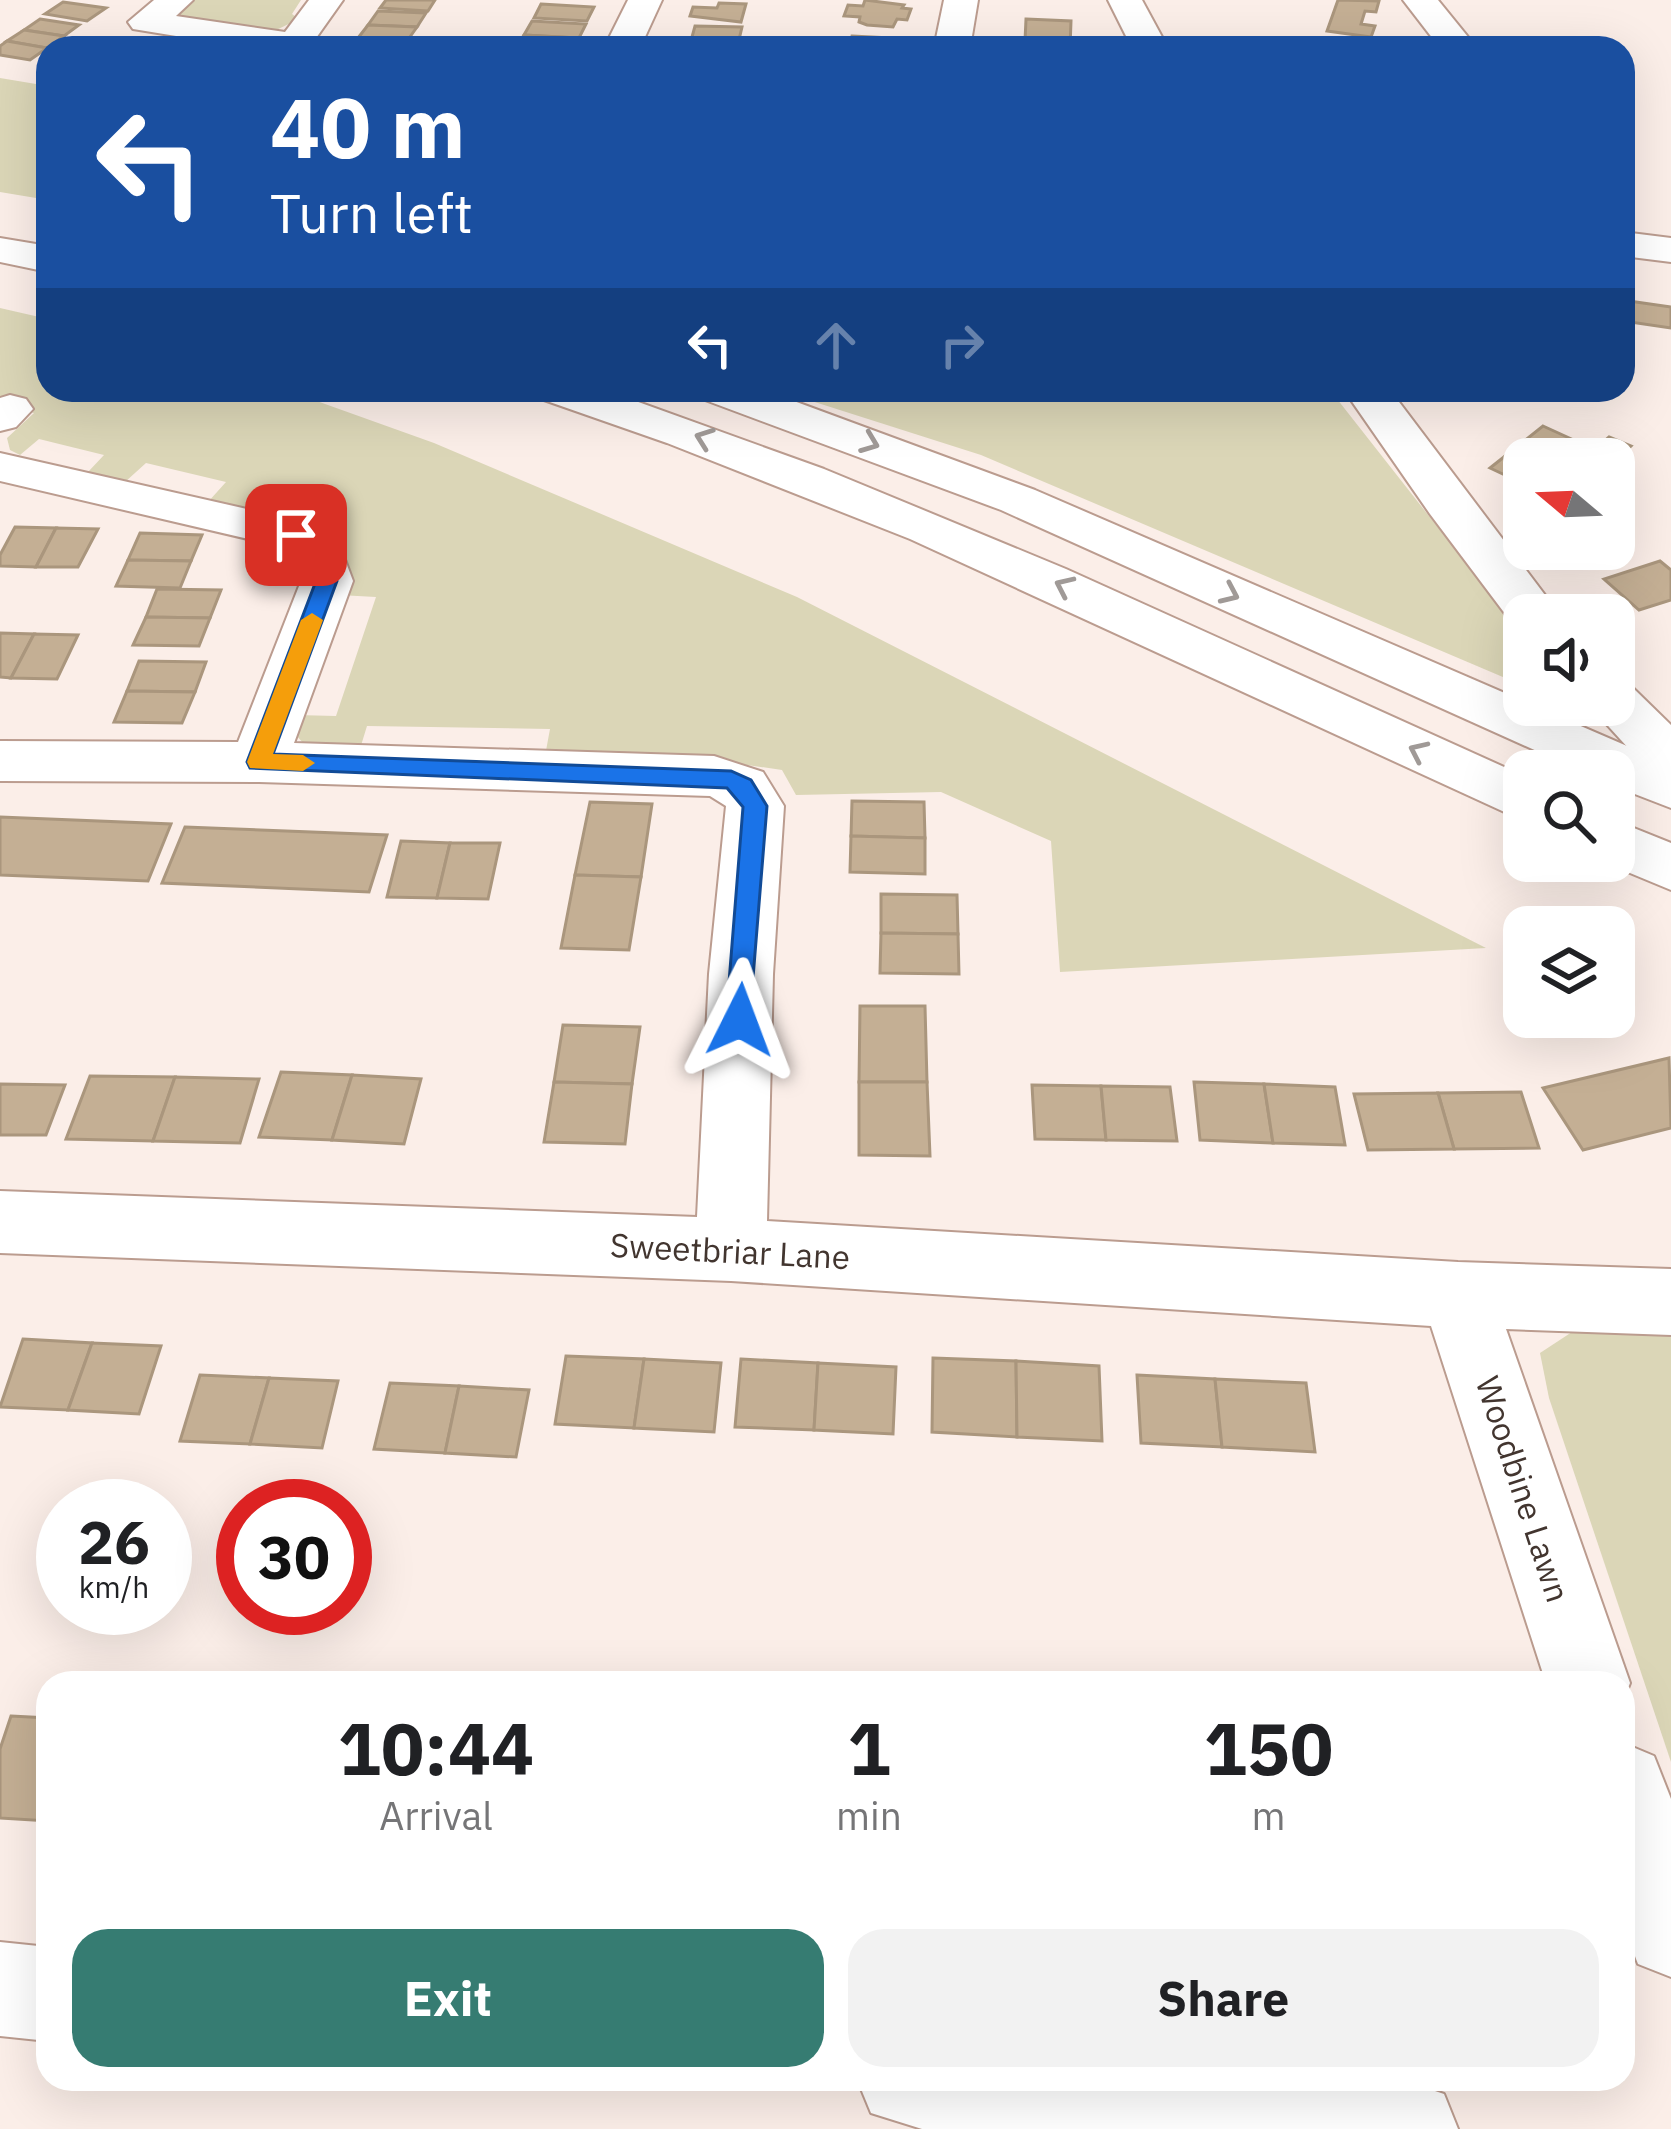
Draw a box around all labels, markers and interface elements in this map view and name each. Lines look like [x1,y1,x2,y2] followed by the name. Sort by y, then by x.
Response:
[270,72,466,181] text: 40 m
[72,84,228,240] icon: left
[270,178,473,248] text: Turn left
[677,312,743,378] icon: left
[803,312,869,378] icon: ahead
[929,312,995,378] icon: right
[695,428,716,452] one-way arrow
[859,429,880,454] one-way arrow
[1503,438,1635,570] north arrow
[1503,438,1635,1038] map controls
[245,484,347,586] pin
[263,502,329,568] icon: arrive
[1055,577,1076,600] one-way arrow
[1218,579,1239,603] one-way arrow
[1503,594,1635,726] button: sound
[1409,741,1430,765] one-way arrow
[1503,750,1635,882] button: search
[1503,906,1635,1038] button: layers
[677,957,803,1083] position arrow
[609,1223,851,1278] street label: Sweetbriar Lane
[1467,1370,1580,1607] street label: Woodbine Lawn
[216,1479,372,1635] speed limit sign: 30
[78,1502,150,1581] text: 26
[79,1567,149,1606] text: km/h
[338,1701,534,1795] text: 10:44
[847,1701,891,1795] text: 1
[1204,1701,1333,1795] text: 150
[379,1790,493,1841] text: Arrival
[836,1790,902,1841] text: min
[1251,1790,1286,1841] text: m
[72,1929,824,2067] button: Exit
[848,1929,1599,2067] button: Share

